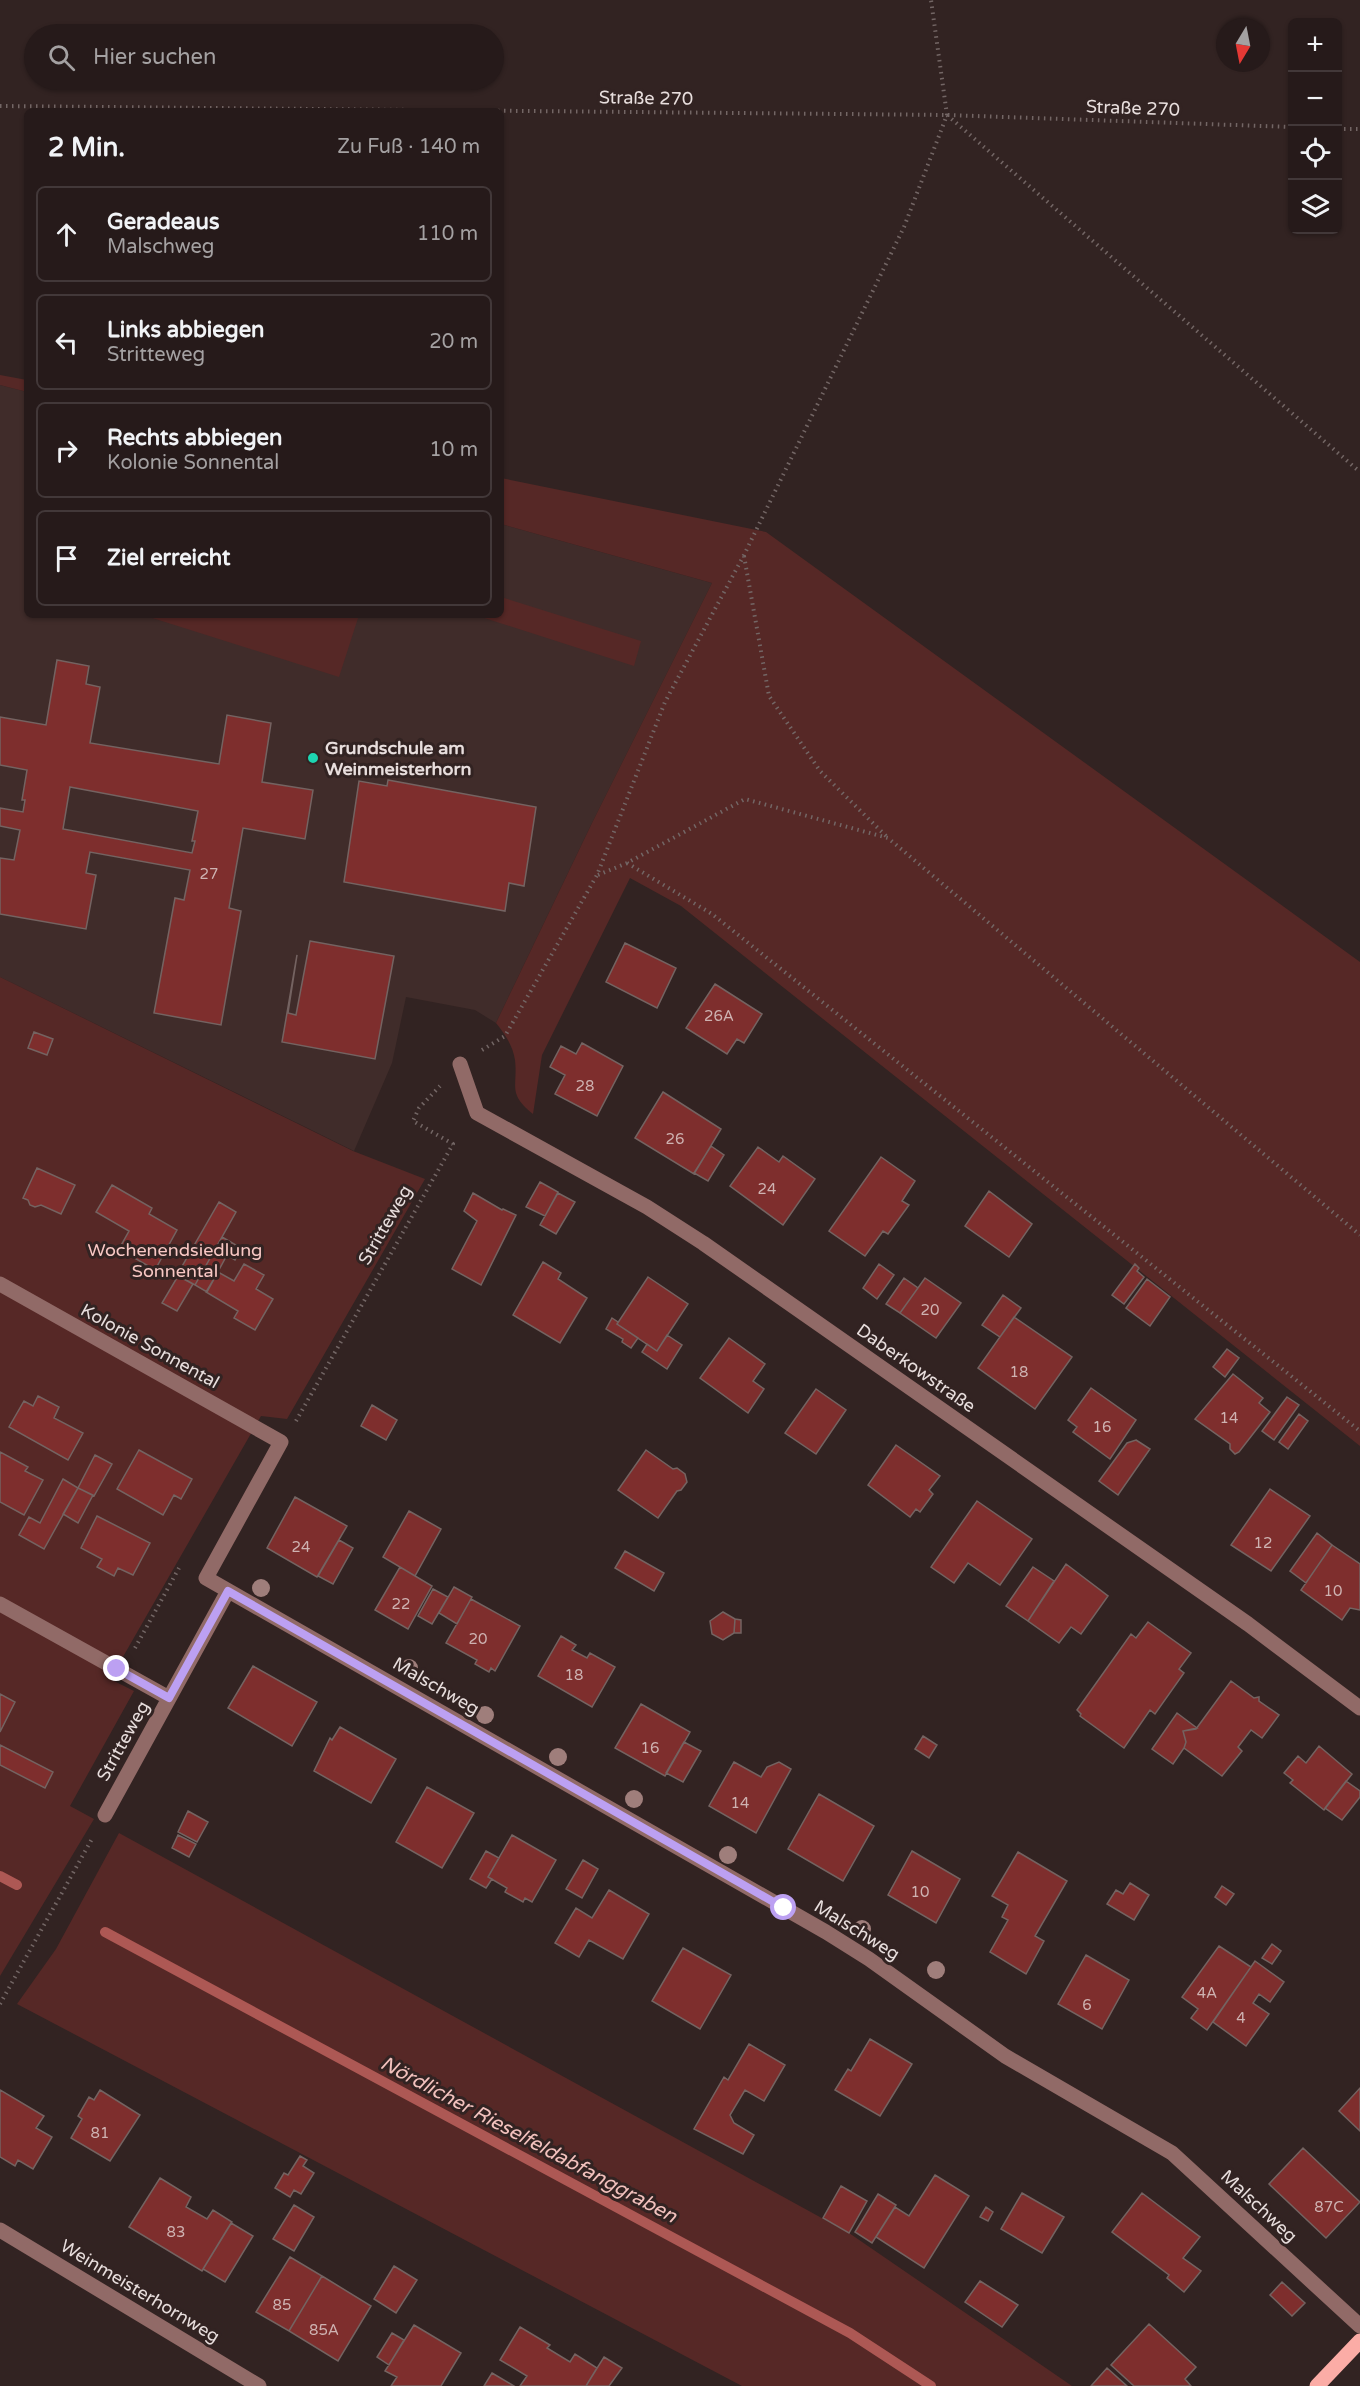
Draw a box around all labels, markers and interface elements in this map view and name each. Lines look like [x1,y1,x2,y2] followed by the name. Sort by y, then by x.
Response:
[1216,18,1270,72] north arrow
[1288,18,1342,234] map controls
[1288,18,1342,72] button: +
[24,24,504,90] search box
[45,41,78,74] icon: search
[93,44,216,70] text: Hier suchen
[1288,72,1342,126] button: −
[599,86,693,110] street label: Straße 270
[1085,95,1181,121] street label: Straße 270
[1288,126,1342,180] button: locate
[48,132,125,163] text: 2 Min.
[337,135,480,159] text: Zu Fuß · 140 m
[1288,180,1342,234] button: layers
[107,209,219,235] text: Geradeaus
[50,218,83,251] icon: ahead
[417,222,478,246] text: 110 m
[107,235,214,259] text: Malschweg
[107,317,265,343] text: Links abbiegen
[50,326,83,359] icon: left
[429,330,478,354] text: 20 m
[107,343,205,367] text: Stritteweg
[107,425,282,451] text: Rechts abbiegen
[50,434,83,467] icon: right
[429,438,478,462] text: 10 m
[107,451,279,475] text: Kolonie Sonnental
[50,542,83,575] icon: arrive
[107,545,230,571] text: Ziel erreicht
[325,737,471,780] place label: Grundschule am Weinmeisterhorn
[306,751,320,765] marker: Grundschule am Weinmeisterhorn
[200,865,218,883] house number: 27
[704,1007,734,1025] house number: 26A
[576,1077,594,1095] house number: 28
[666,1130,684,1148] house number: 26
[758,1180,776,1198] house number: 24
[353,1181,417,1269] street label: Stritteweg
[88,1239,262,1282] park label: Wochenendsiedlung Sonnental
[77,1299,223,1393] street label: Kolonie Sonnental
[921,1301,939,1319] house number: 20
[852,1319,980,1417] street label: Daberkowstraße
[1010,1363,1028,1381] house number: 18
[1220,1409,1238,1427] house number: 14
[1093,1418,1111,1436] house number: 16
[1254,1534,1272,1552] house number: 12
[292,1538,310,1556] house number: 24
[1324,1582,1342,1600] house number: 10
[392,1595,410,1613] house number: 22
[469,1630,487,1648] house number: 20
[389,1652,483,1720] street label: Malschweg
[103,1655,129,1681] route end
[565,1666,583,1684] house number: 18
[92,1697,154,1785] street label: Stritteweg
[641,1739,659,1757] house number: 16
[731,1794,749,1812] house number: 14
[911,1883,929,1901] house number: 10
[770,1894,796,1920] route start
[810,1895,904,1965] street label: Malschweg
[1197,1984,1217,2002] house number: 4A
[1082,1996,1092,2014] house number: 6
[1236,2009,1246,2027] house number: 4
[376,2051,681,2229] water label: Nördlicher Rieselfeldabfanggraben
[91,2124,109,2142] house number: 81
[1216,2165,1302,2247] street label: Malschweg
[1314,2198,1344,2216] house number: 87C
[167,2223,185,2241] house number: 83
[56,2235,224,2347] street label: Weinmeisterhornweg
[273,2296,291,2314] house number: 85
[309,2321,339,2339] house number: 85A

